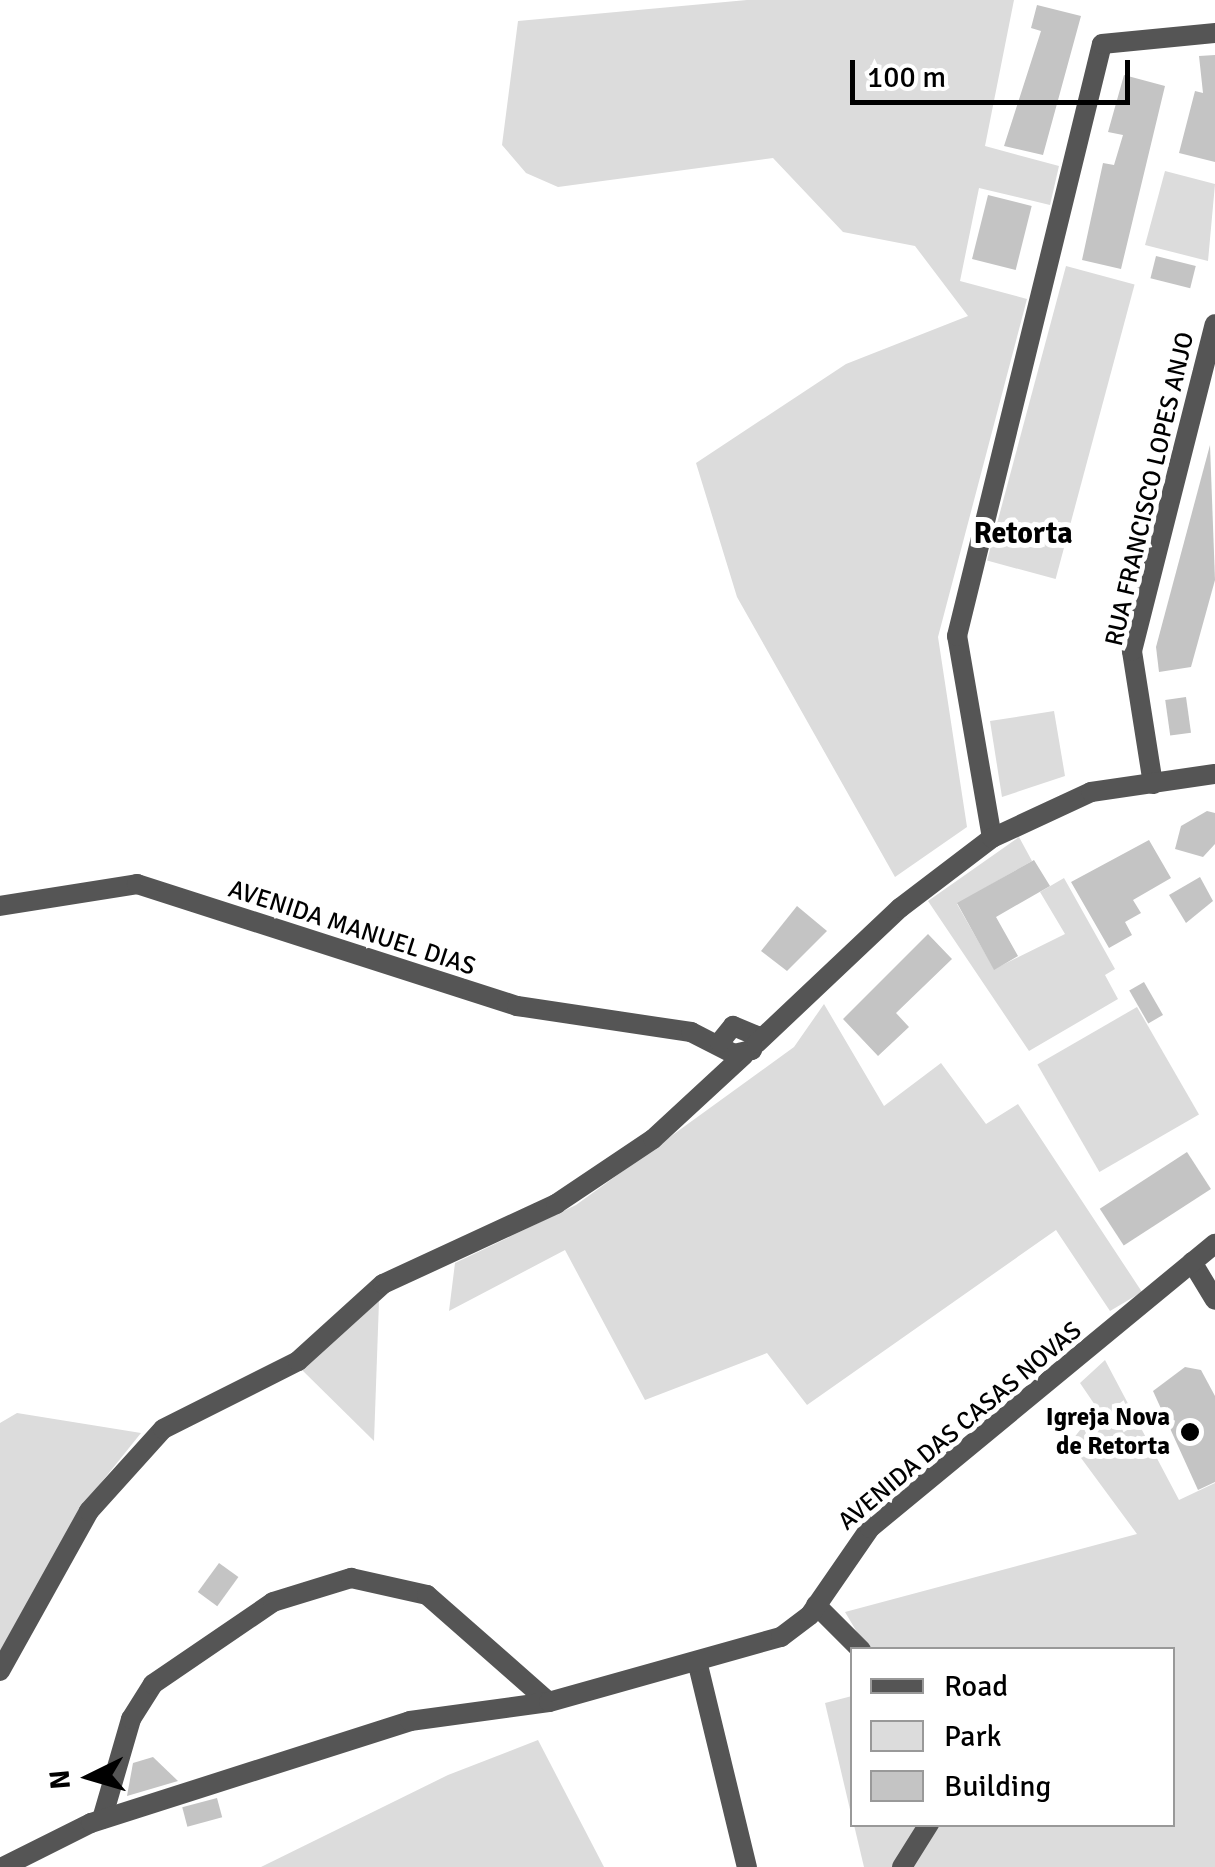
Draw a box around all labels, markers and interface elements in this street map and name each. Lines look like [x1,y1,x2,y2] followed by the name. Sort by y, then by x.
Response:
[855,40,1135,102] scale bar
[867,59,946,96] text: 100 m
[1099,329,1201,649] street label: RUA FRANCISCO LOPES ANJO
[973,516,1073,552] district label: Retorta
[225,874,479,982] street label: AVENIDA MANUEL DIAS
[832,1315,1088,1537] street label: AVENIDA DAS CASAS NOVAS
[1046,1403,1170,1462] place label: Igreja Nova de Retorta
[1179,1421,1201,1443] marker: Igreja Nova de Retorta
[850,1647,1175,1827] legend
[944,1668,1008,1705] text: Road
[944,1718,1002,1755] text: Park
[40,1727,140,1827] north arrow
[42,1768,78,1791] text: N
[944,1768,1051,1805] text: Building

